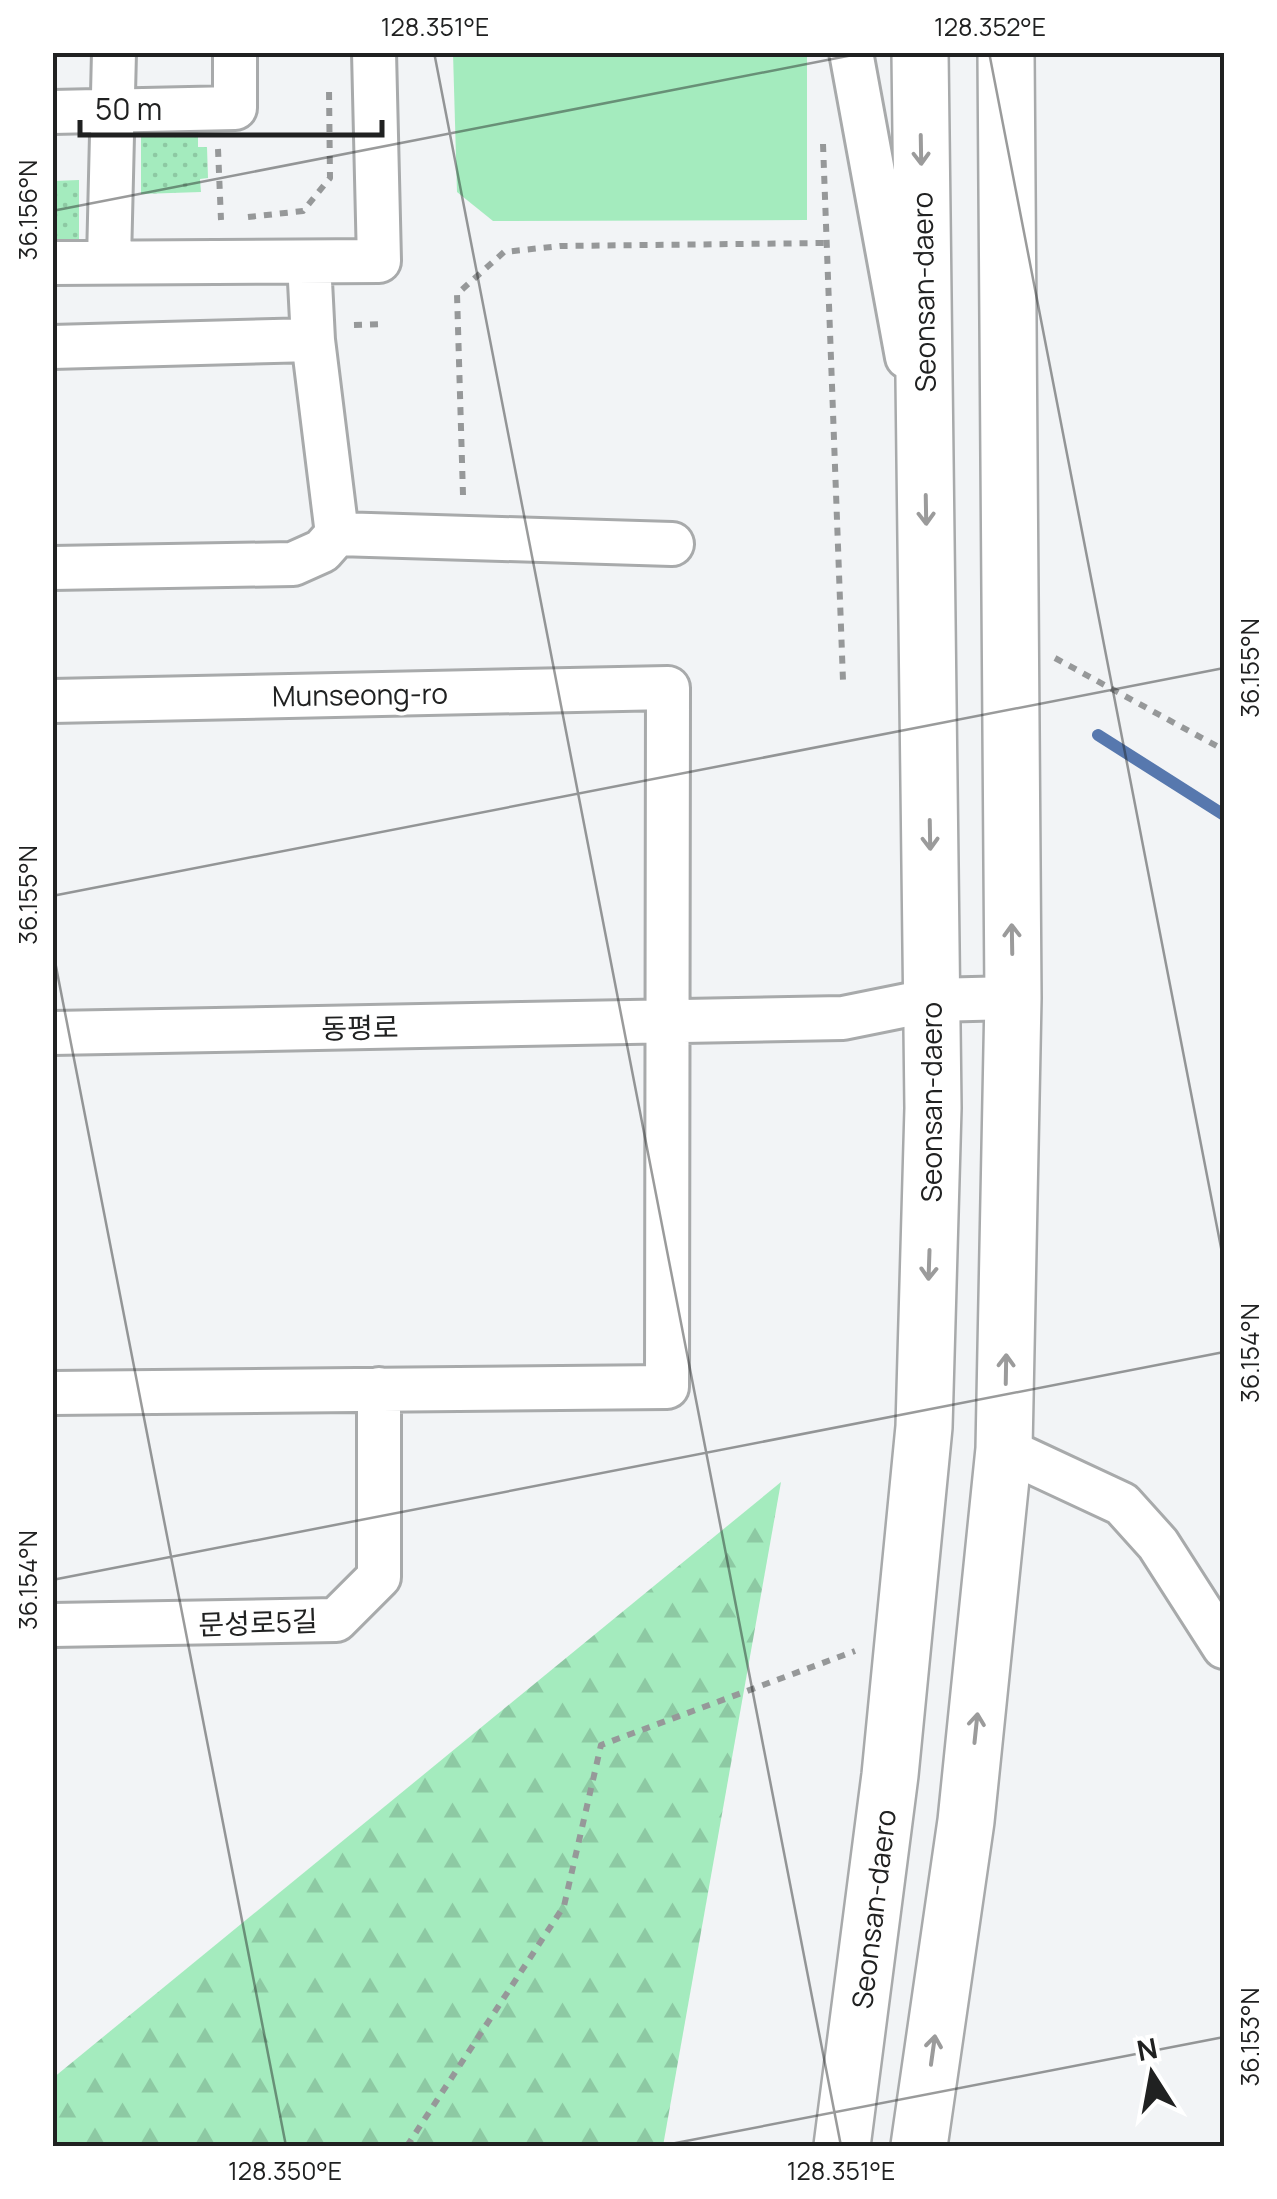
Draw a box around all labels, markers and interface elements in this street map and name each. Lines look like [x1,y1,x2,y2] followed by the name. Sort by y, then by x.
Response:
[381,9,489,44] text: 128.351°E
[934,9,1046,44] text: 128.352°E
[80,75,382,137] scale bar
[95,88,162,129] text: 50 m
[912,133,931,165] one-way arrow
[10,160,45,260] text: 36.156°N
[902,192,944,392] street label: Seonsan-daero
[916,492,936,525] one-way arrow
[1232,618,1267,718] text: 36.155°N
[272,673,448,715] street label: Munseong-ro
[920,818,940,850] one-way arrow
[10,845,45,945] text: 36.155°N
[1002,924,1022,956] one-way arrow
[912,1002,950,1202] street label: Seonsan-daero
[321,1007,399,1047] street label: 동평로
[919,1248,938,1280] one-way arrow
[1232,1303,1267,1403] text: 36.154°N
[996,1354,1015,1386] one-way arrow
[10,1530,45,1630] text: 36.154°N
[198,1601,318,1643] street label: 문성로5길
[966,1712,985,1744] one-way arrow
[842,1807,904,2011] street label: Seonsan-daero
[1232,1987,1267,2087] text: 36.153°N
[1102,2024,1202,2124] north arrow
[1134,2028,1161,2069] text: N
[925,2034,943,2067] one-way arrow
[228,2153,342,2188] text: 128.350°E
[787,2153,895,2188] text: 128.351°E

